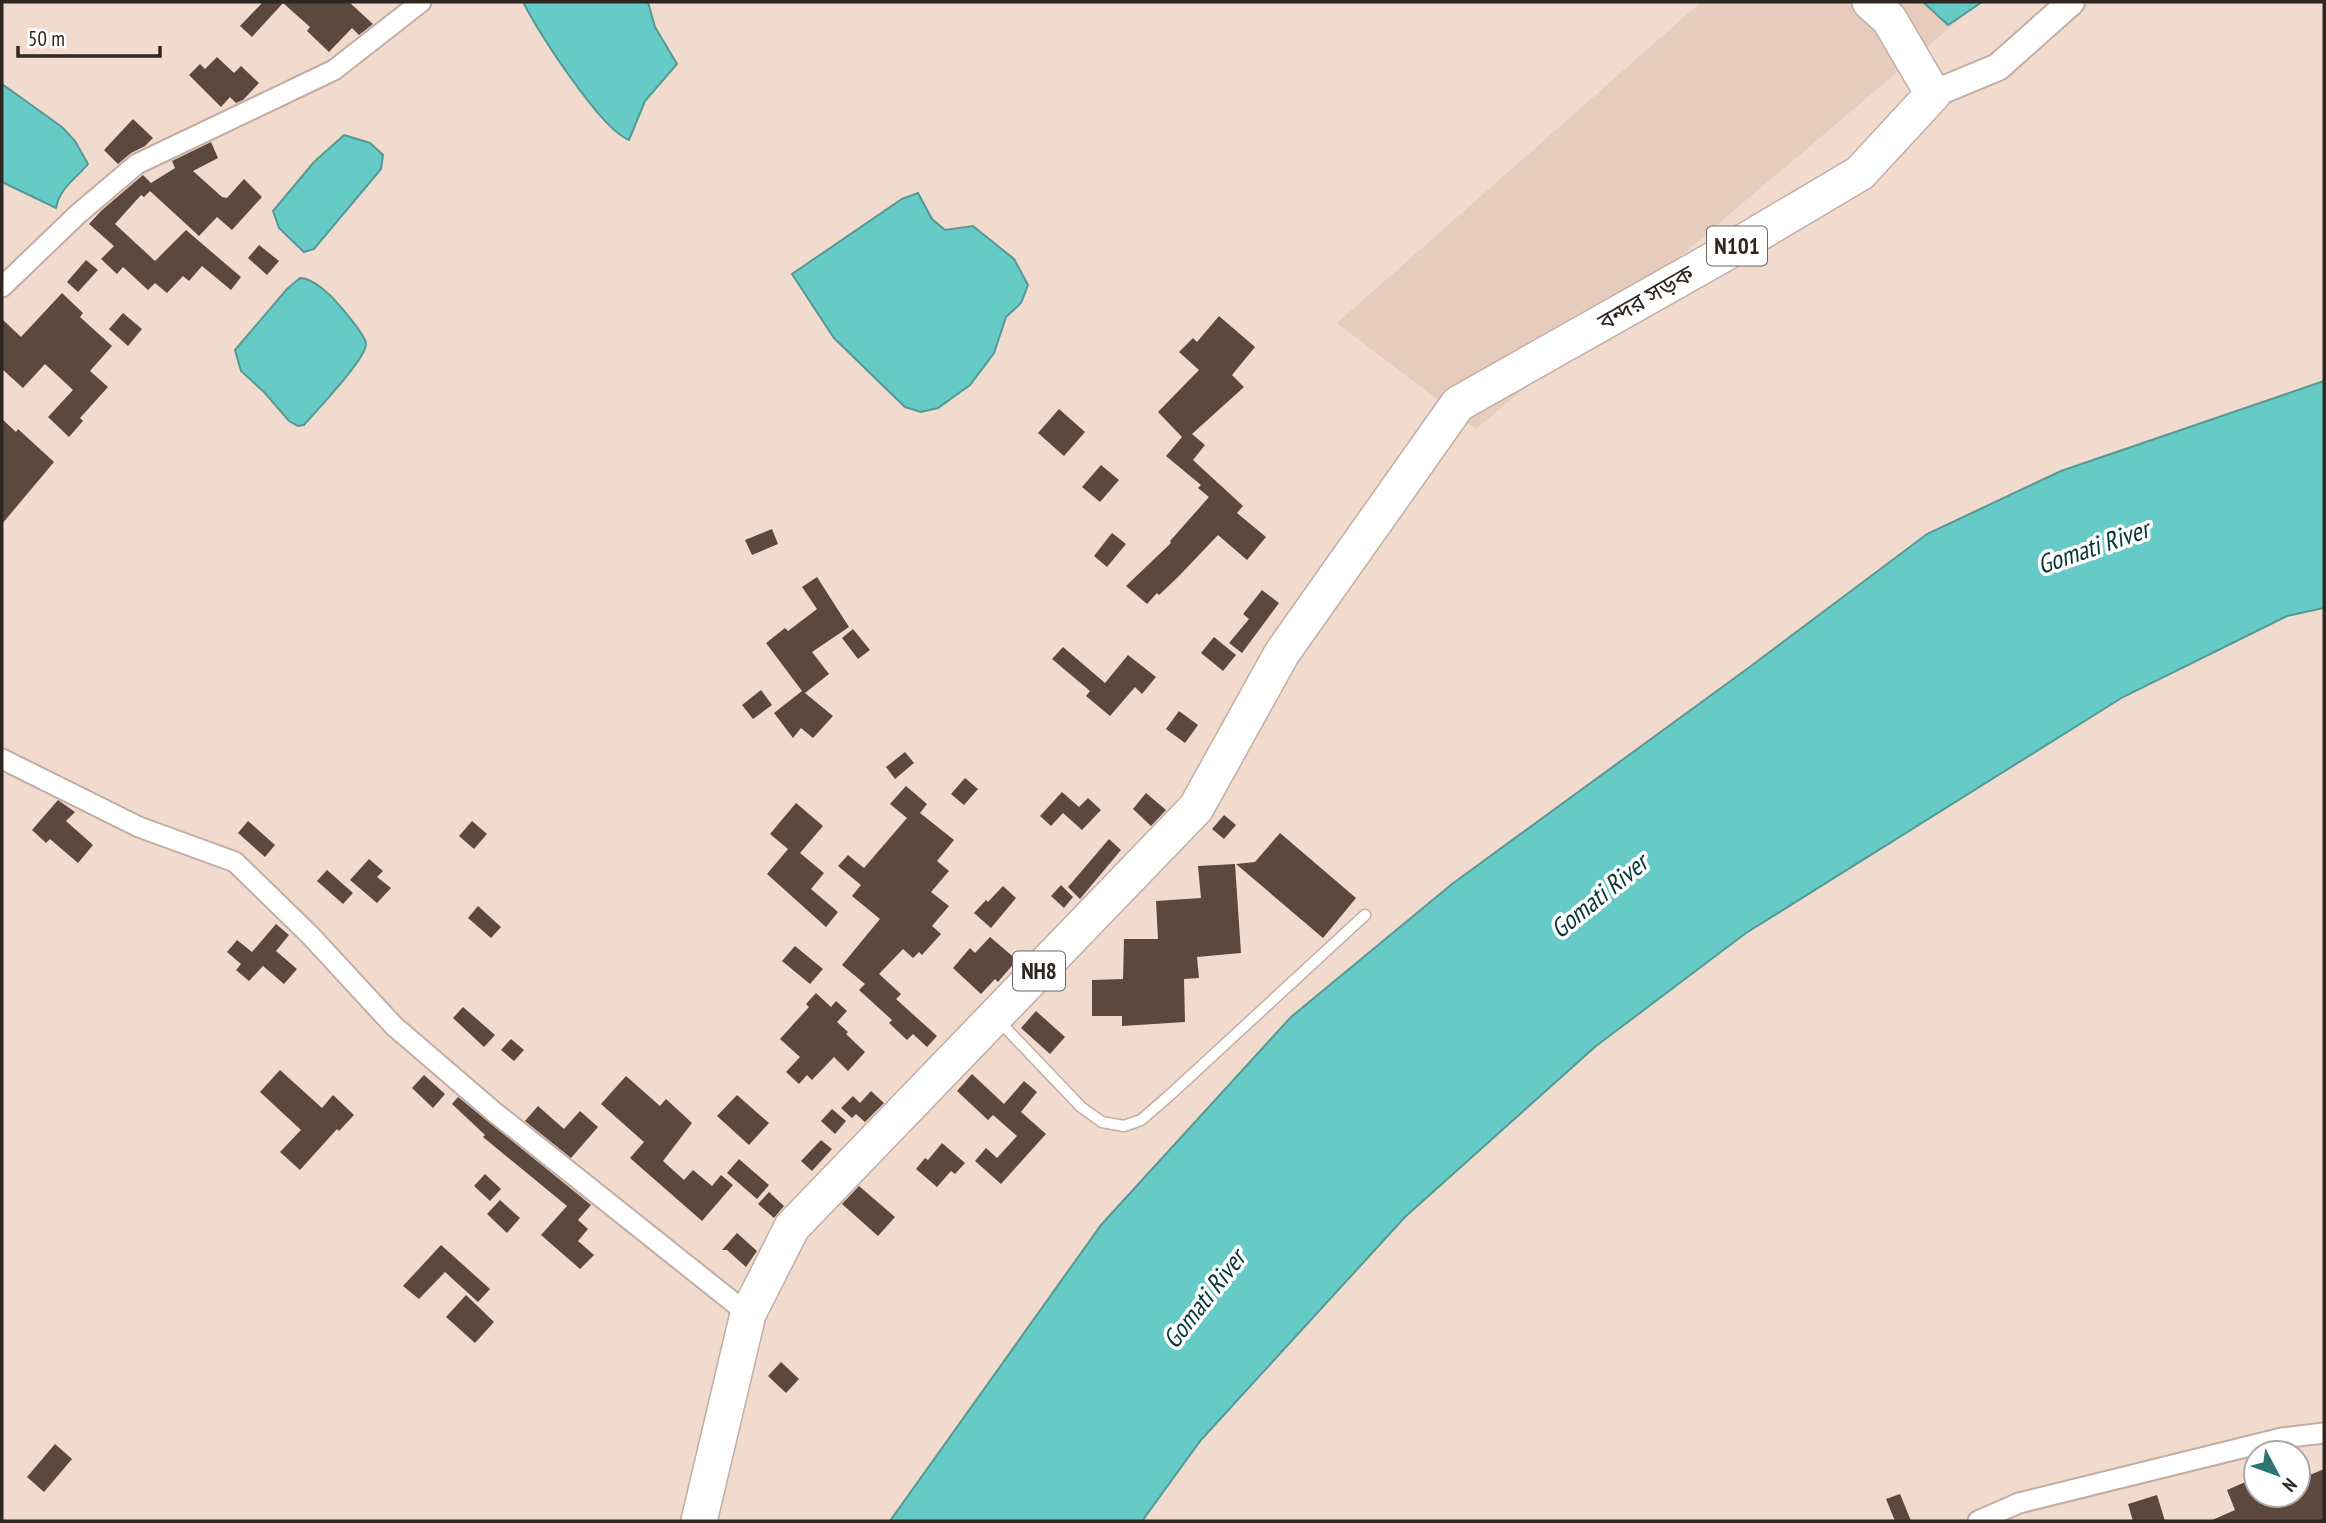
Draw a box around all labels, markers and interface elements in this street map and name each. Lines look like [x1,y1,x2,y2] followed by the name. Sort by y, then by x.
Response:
[18,14,159,58] scale bar
[28,25,65,52] text: 50 m
[1707,227,1767,266] road number: N101
[1591,257,1700,338] street label: বন্দর সড়ক
[2033,511,2157,581] water label: Gomati River
[1543,844,1657,945] water label: Gomati River
[1013,952,1065,990] road number: NH8
[1155,1240,1255,1354] water label: Gomati River
[2242,1439,2312,1509] north arrow
[2277,1473,2302,1497] text: N

